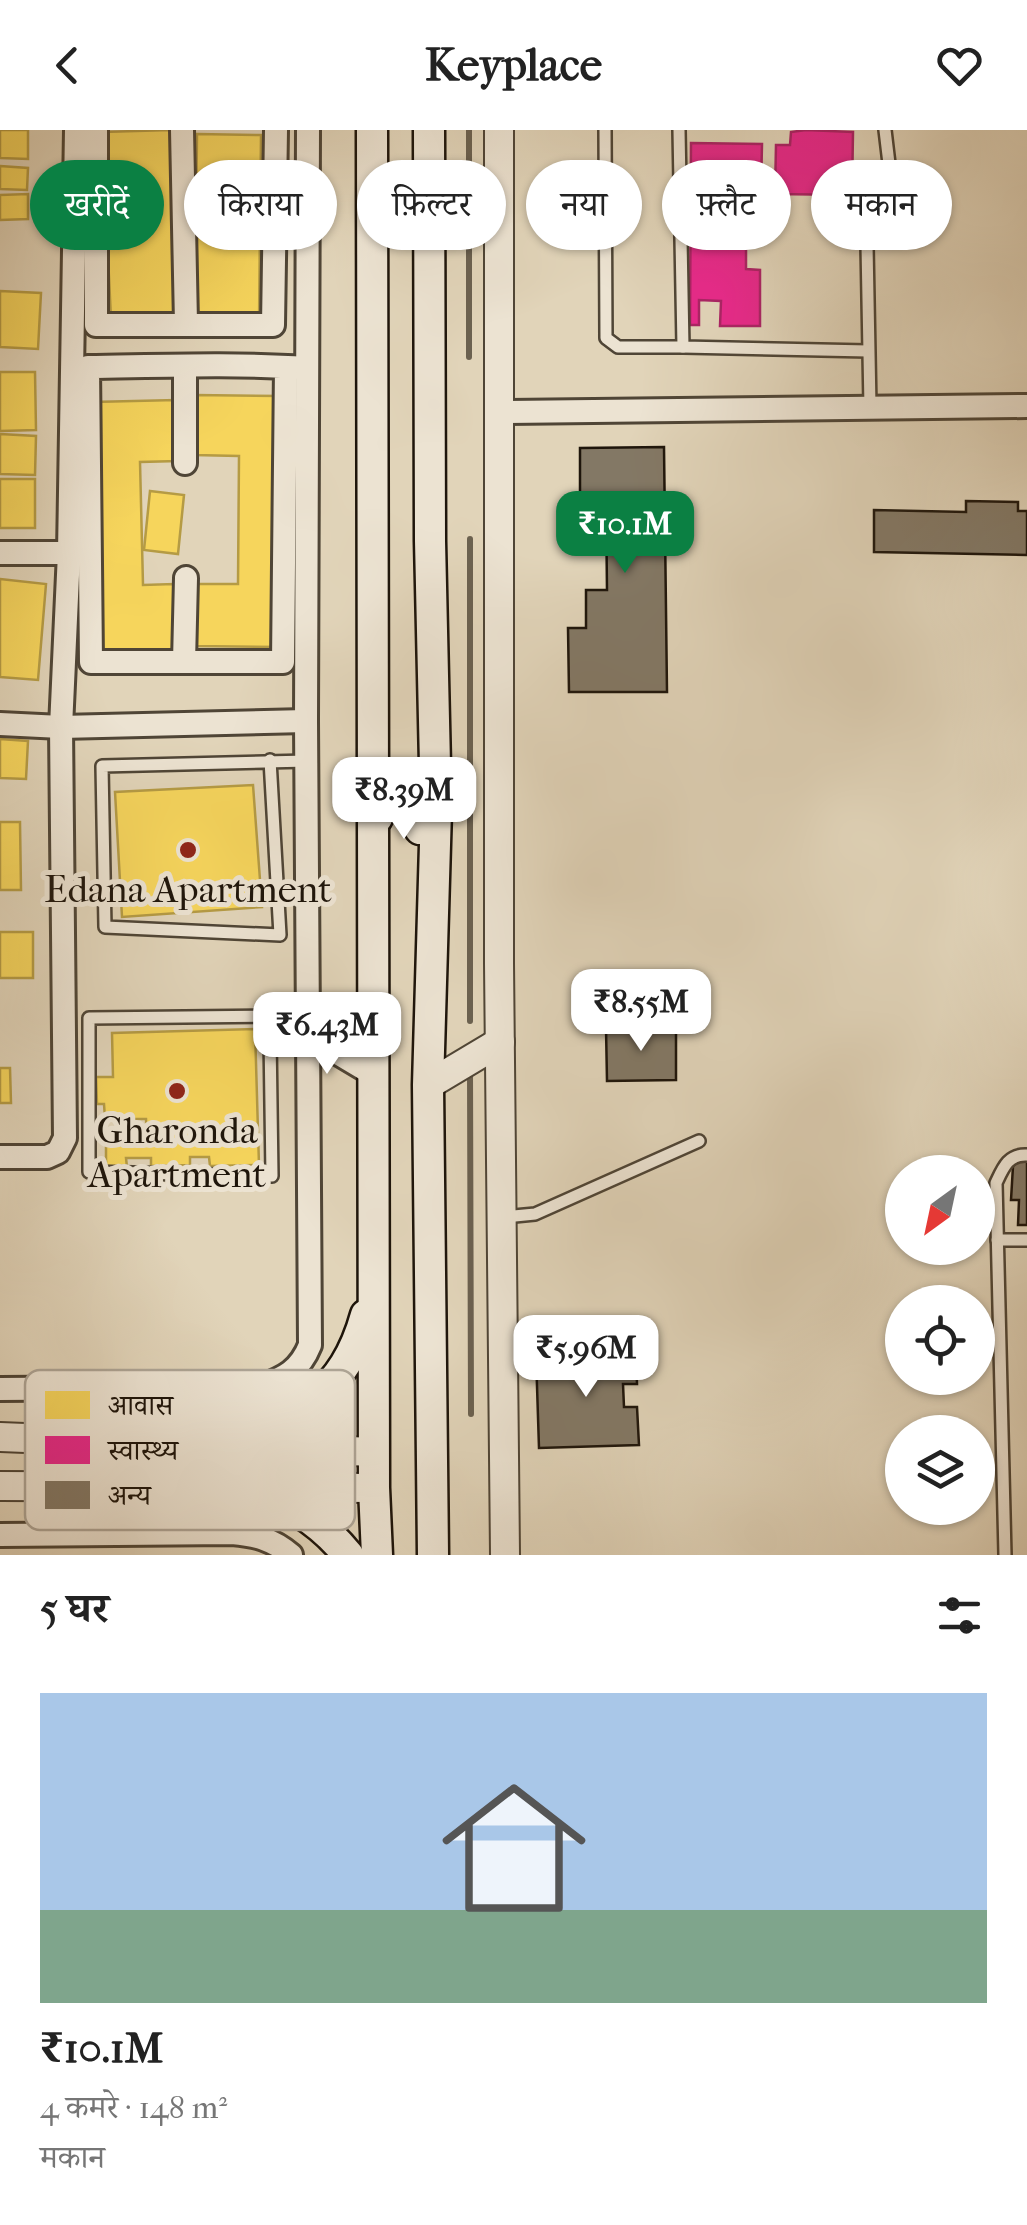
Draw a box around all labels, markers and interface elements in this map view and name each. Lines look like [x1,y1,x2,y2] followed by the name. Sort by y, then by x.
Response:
[40,38,95,93] icon: back
[932,38,987,93] icon: heart
[425,39,602,92] text: Keyplace
[30,160,164,250] chip: खरीदें
[184,160,337,250] chip: किराया
[357,160,506,250] chip: फ़िल्टर
[526,160,642,250] chip: नया
[662,160,791,250] chip: फ़्लैट
[811,160,952,250] chip: मकान
[544,491,706,576] pin: ₹10.1M
[578,505,672,542] text: ₹10.1M
[323,757,485,842] pin: ₹8.39M
[354,771,454,808] text: ₹8.39M
[177,839,199,861] marker: Edana Apartment
[44,867,332,912] place label: Edana Apartment
[560,969,722,1054] pin: ₹8.55M
[593,983,689,1020] text: ₹8.55M
[246,992,408,1077] pin: ₹6.43M
[275,1006,379,1043] text: ₹6.43M
[166,1080,188,1102] marker: Gharonda Apartment
[86,1108,267,1197] place label: Gharonda Apartment
[885,1155,995,1265] north arrow
[885,1155,995,1525] map controls
[885,1285,995,1395] button: locate
[505,1315,667,1400] pin: ₹5.96M
[535,1329,637,1366] text: ₹5.96M
[25,1370,355,1530] legend
[108,1389,175,1422] text: आवास
[885,1415,995,1525] button: layers
[106,1434,180,1467] text: स्वास्थ्य
[108,1479,152,1512] text: अन्य
[40,1584,109,1633] text: 5 घर
[932,1588,987,1643] icon: filters
[424,1758,604,1938] icon: home
[40,2024,163,2073] text: ₹10.1M
[40,2089,227,2126] text: 4 कमरे · 148 m²
[40,2139,105,2176] text: मकान

